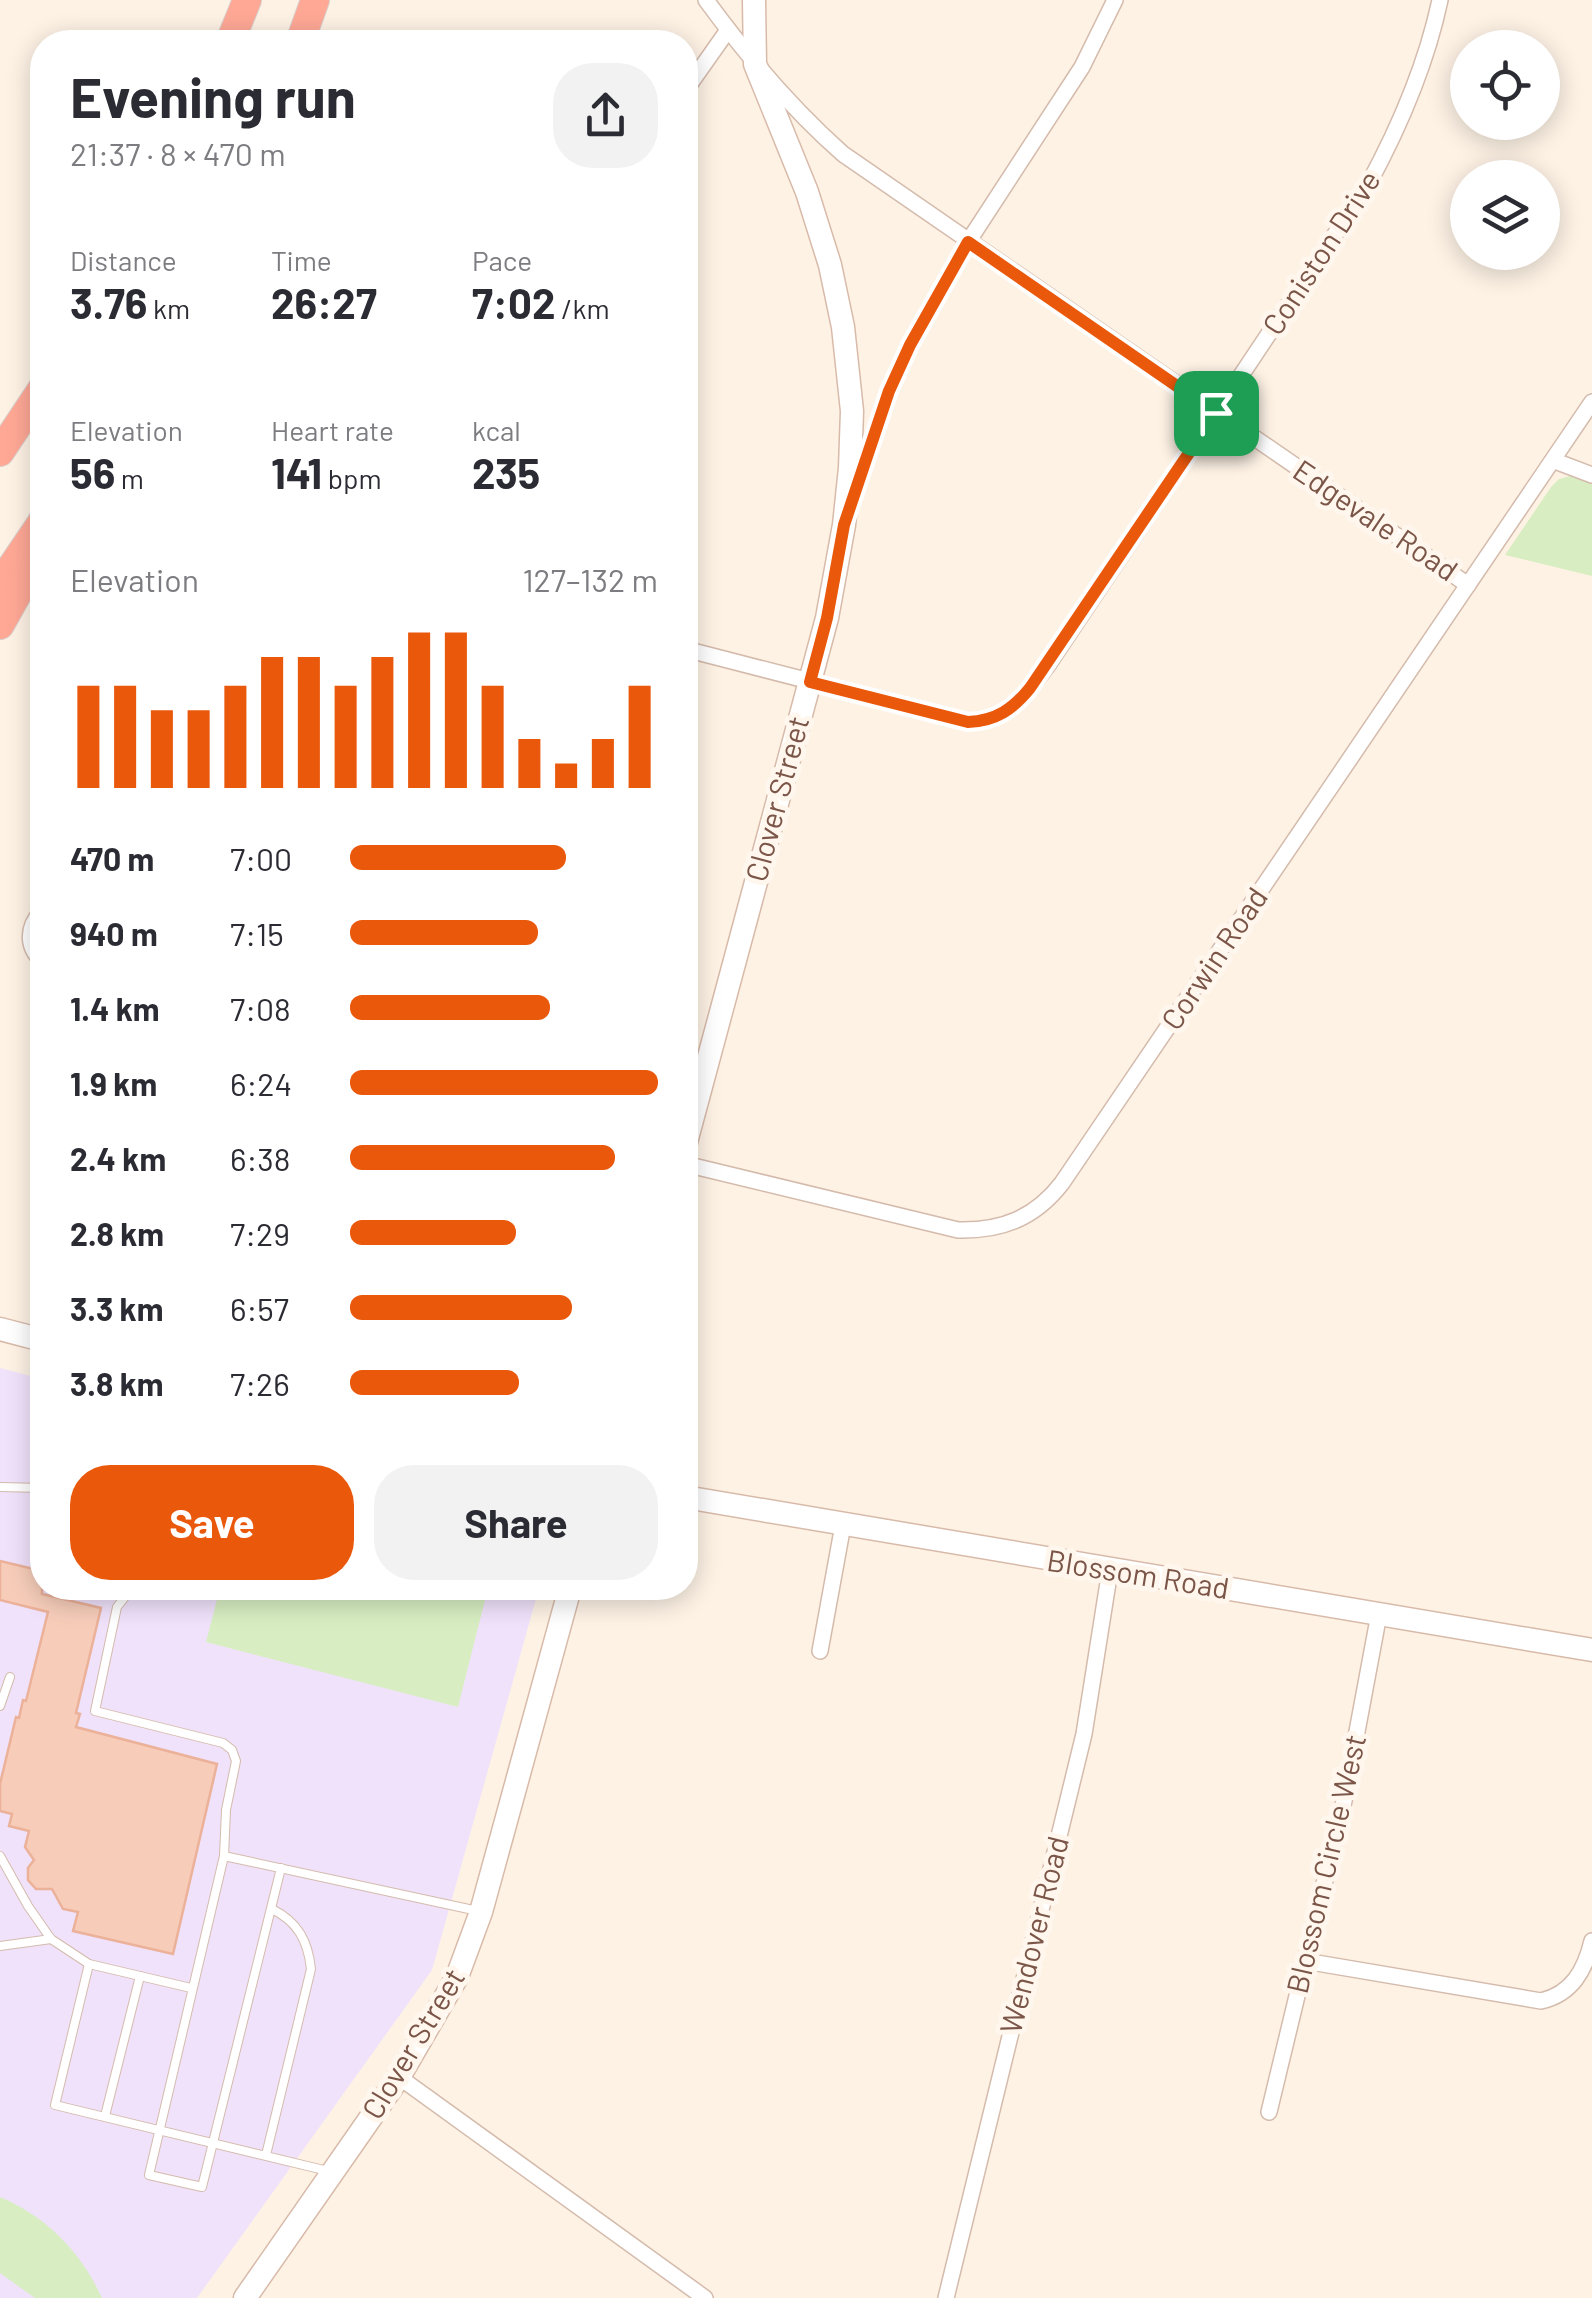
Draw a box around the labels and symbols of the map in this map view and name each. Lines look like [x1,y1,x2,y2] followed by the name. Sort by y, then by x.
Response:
[1254,163,1387,341] street label: Coniston Drive
[1174,371,1259,456] pin
[1287,451,1465,588] street label: Edgevale Road
[737,712,815,885] street label: Clover Street
[1153,880,1274,1036] street label: Corwin Road
[1045,1541,1232,1605] street label: Blossom Road
[1278,1731,1372,1997] street label: Blossom Circle West
[991,1832,1075,2037] street label: Wendover Road
[353,1961,471,2125] street label: Clover Street

